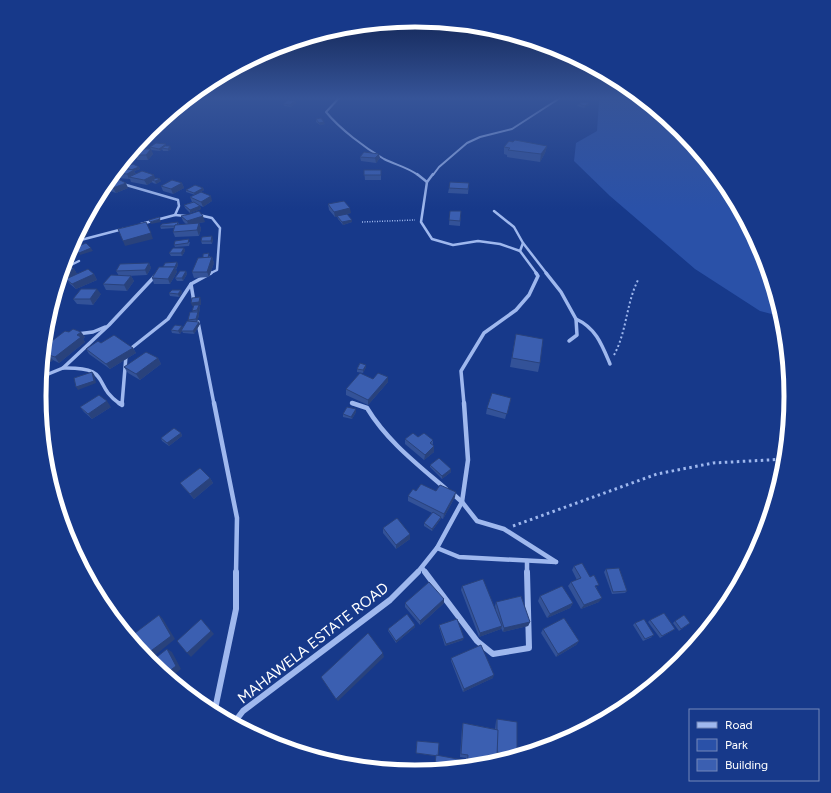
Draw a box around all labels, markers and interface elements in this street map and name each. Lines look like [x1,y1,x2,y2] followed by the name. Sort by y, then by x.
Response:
[234,579,392,707] street label: MAHAWELA ESTATE ROAD
[689,709,819,781] legend
[725,718,753,732] text: Road
[725,738,748,752] text: Park
[725,758,768,772] text: Building

